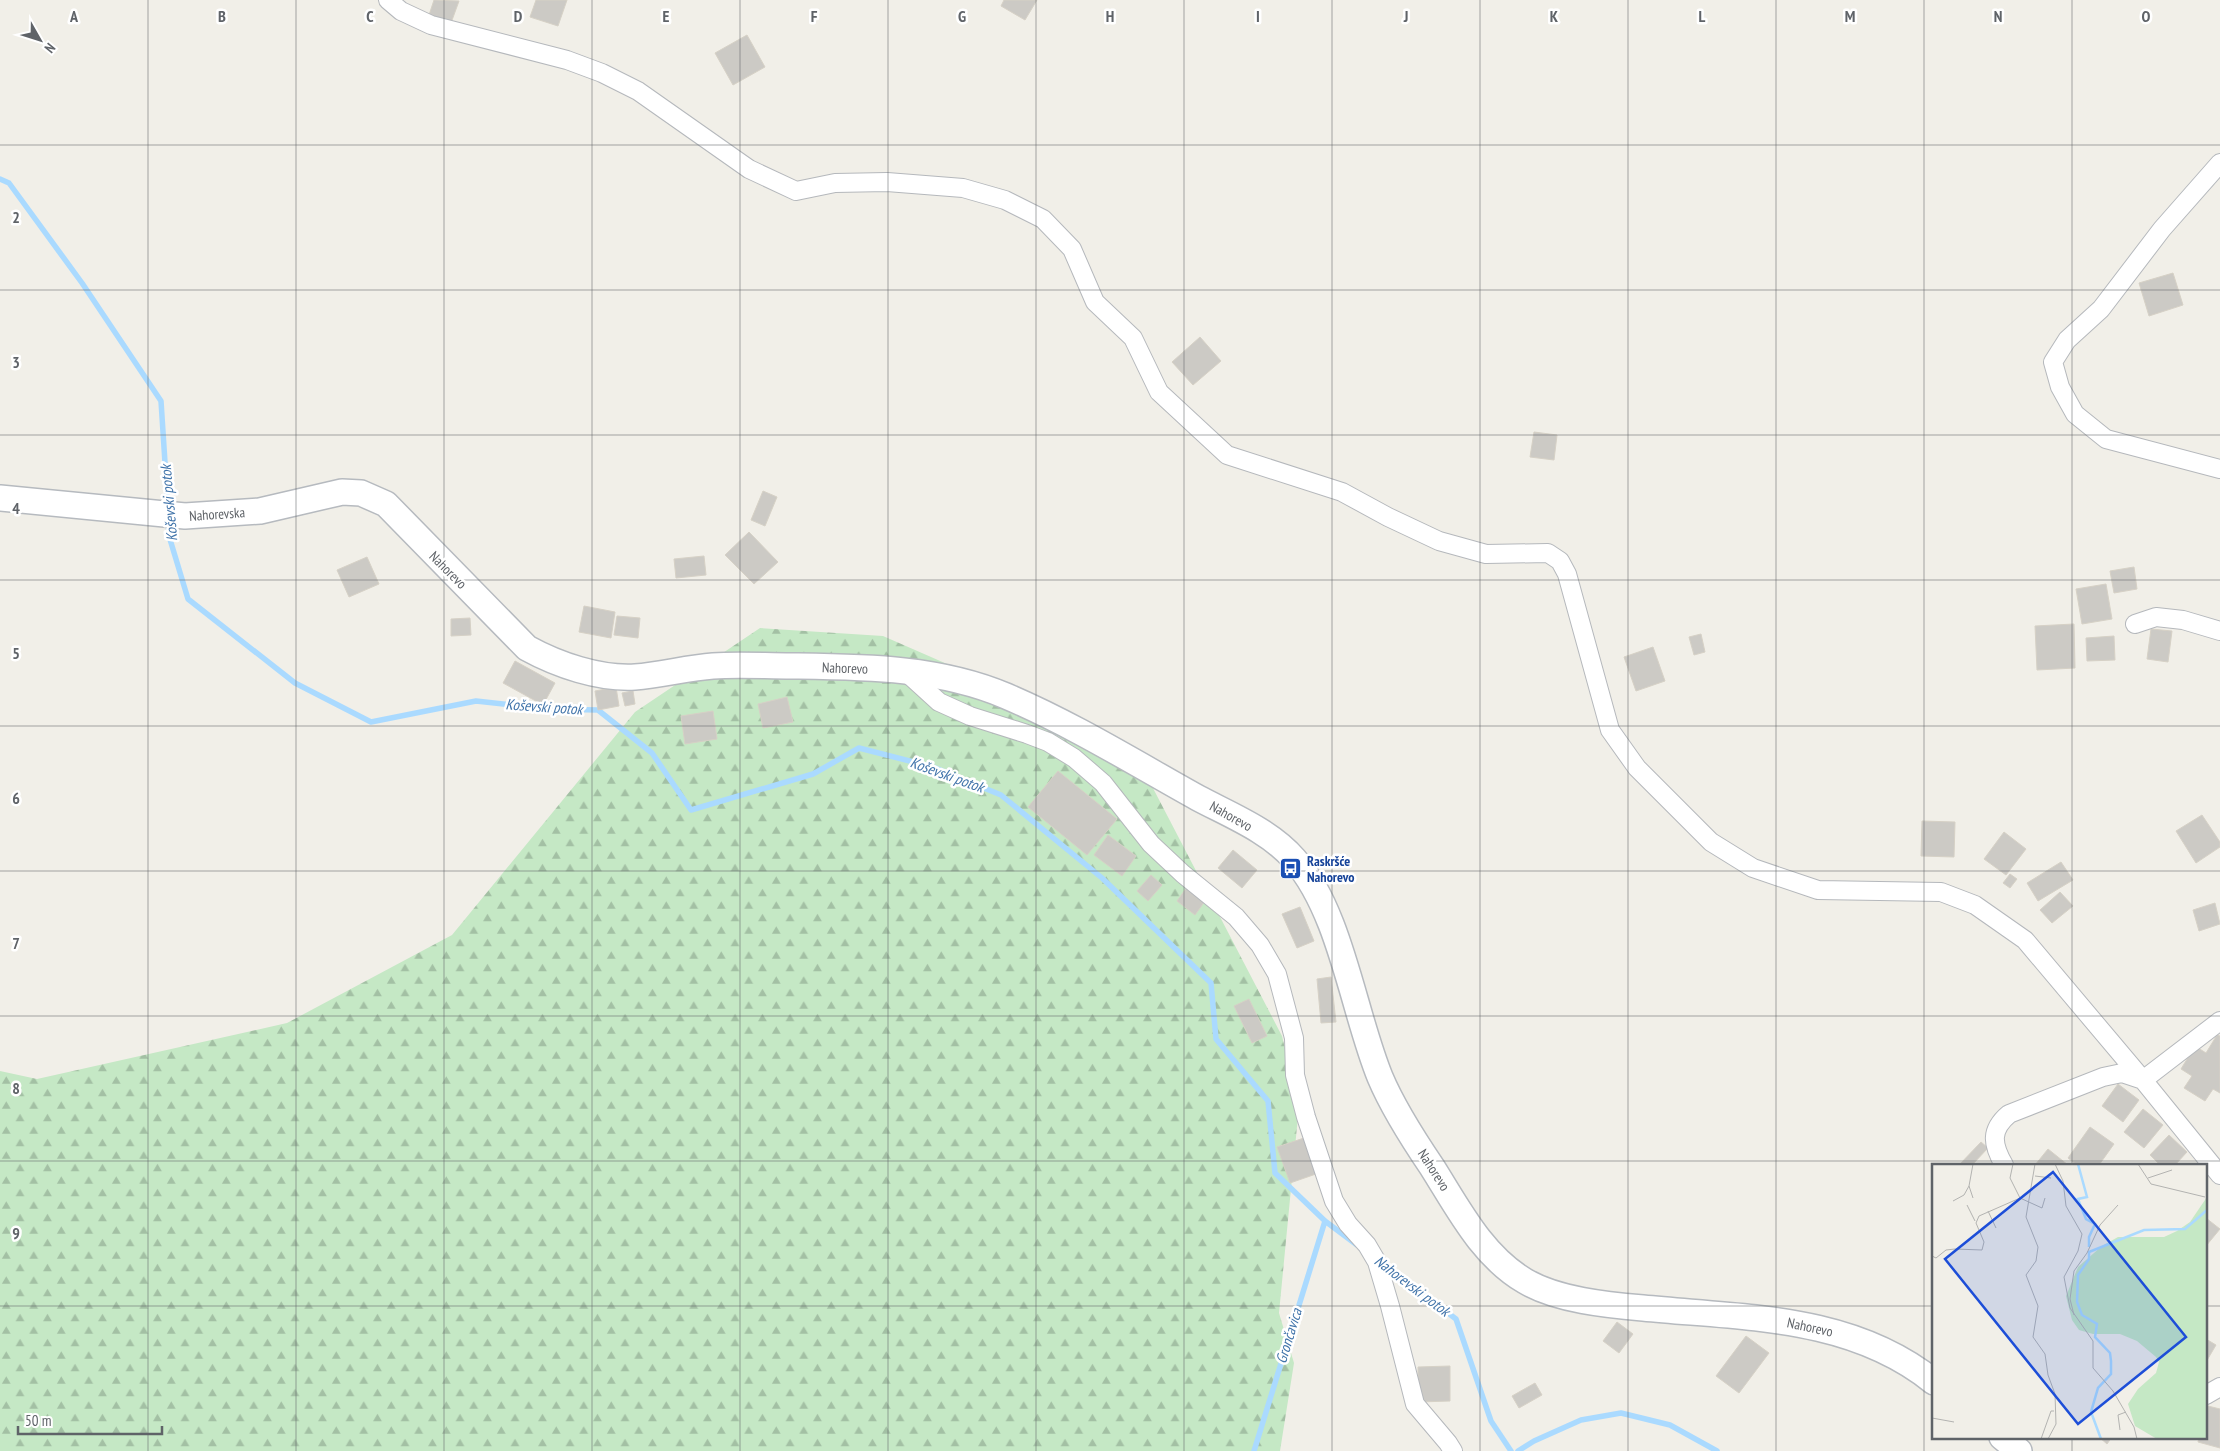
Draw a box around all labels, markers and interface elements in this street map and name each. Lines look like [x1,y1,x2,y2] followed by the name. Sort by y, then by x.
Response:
[69,6,79,26] text: A
[218,6,226,26] text: B
[366,6,374,26] text: C
[514,6,523,26] text: D
[663,6,670,26] text: E
[811,6,818,26] text: F
[958,6,966,26] text: G
[1106,6,1114,26] text: H
[1256,6,1260,26] text: I
[1403,6,1408,26] text: J
[1550,6,1559,26] text: K
[1699,6,1706,26] text: L
[1845,6,1855,26] text: M
[1994,6,2002,26] text: N
[2142,6,2151,26] text: O
[15,15,65,65] north arrow
[41,40,59,57] text: N
[12,207,20,227] text: 2
[12,352,20,372] text: 3
[156,462,181,542] water label: Koševski potok
[12,498,20,518] text: 4
[188,503,246,525] street label: Nahorevska
[425,547,471,593] street label: Nahorevo
[12,643,20,663] text: 5
[822,658,868,678] street label: Nahorevo
[505,694,585,719] water label: Koševski potok
[908,752,989,797] water label: Koševski potok
[12,788,20,808] text: 6
[1206,797,1256,835] street label: Nahorevo
[1307,852,1355,886] place label: Raskršće Nahorevo
[1279,857,1303,881] bus stop icon: Raskršće Nahorevo
[12,933,20,953] text: 7
[12,1078,20,1098] text: 8
[1414,1146,1454,1194] street label: Nahorevo
[1932,1164,2208,1438] inset map
[12,1223,20,1243] text: 9
[1371,1251,1456,1321] water label: Nahorevski potok
[1271,1305,1306,1366] water label: Grončavica
[1786,1313,1834,1341] street label: Nahorevo
[18,1404,161,1436] scale bar
[25,1411,51,1430] text: 50 m

